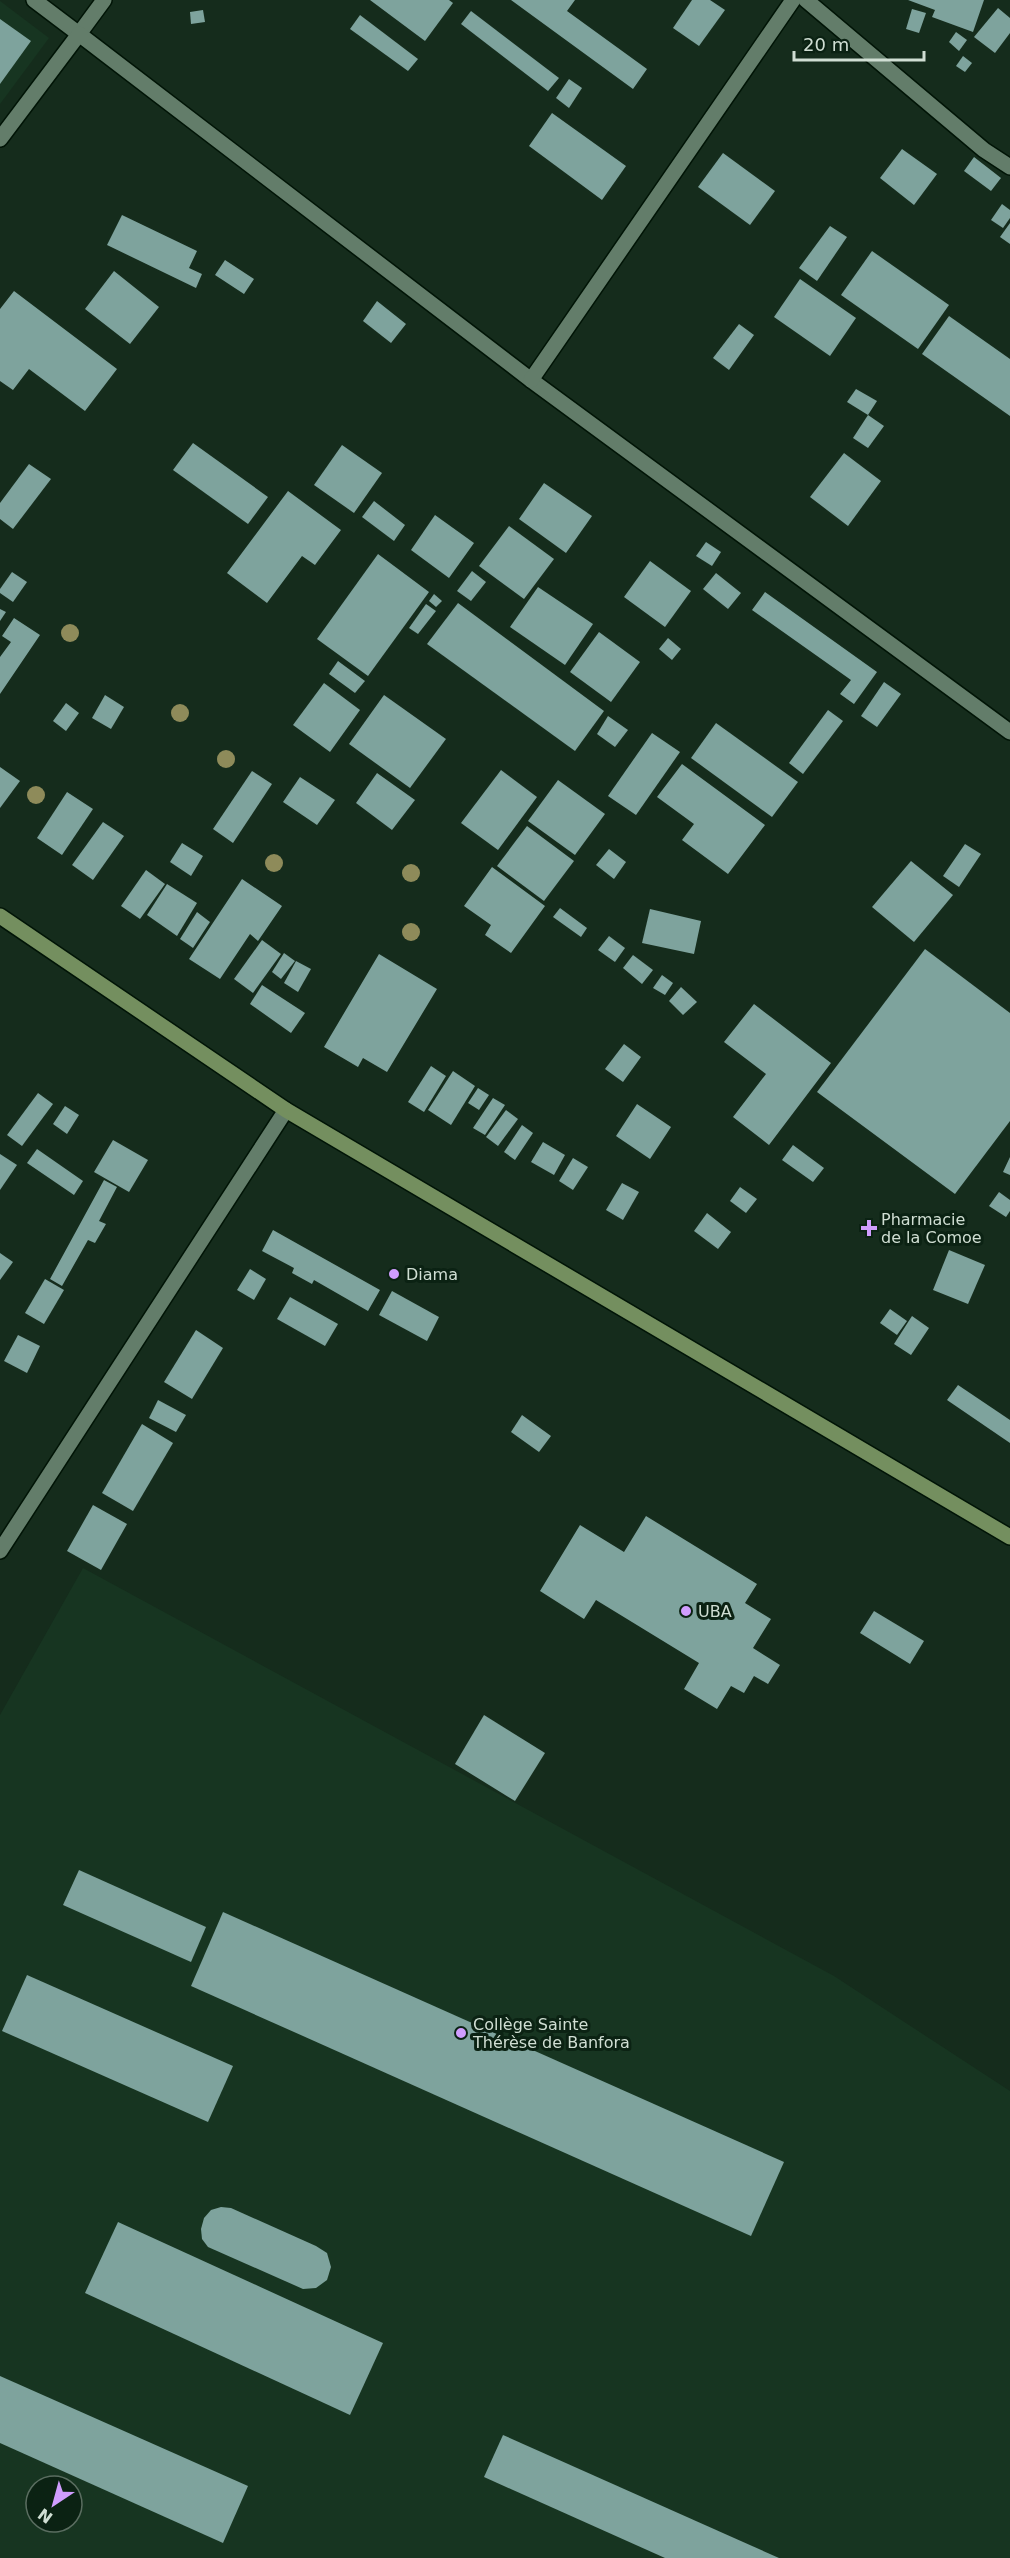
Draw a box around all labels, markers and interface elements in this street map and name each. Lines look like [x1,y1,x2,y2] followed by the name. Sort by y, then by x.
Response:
[794,24,924,62] scale bar
[803,34,849,55] text: 20 m
[881,1210,982,1247] place label: Pharmacie de la Comoe
[862,1221,876,1235] marker: Pharmacie de la Comoe
[406,1265,458,1284] place label: Diama
[387,1267,401,1281] marker: Diama
[698,1602,732,1621] place label: UBA
[679,1604,693,1618] marker: UBA
[472,2015,630,2052] place label: Collège Sainte Thérèse de Banfora
[454,2026,468,2040] marker: Collège Sainte Thérèse de Banfora
[24,2474,84,2534] north arrow
[34,2504,56,2527] text: N

